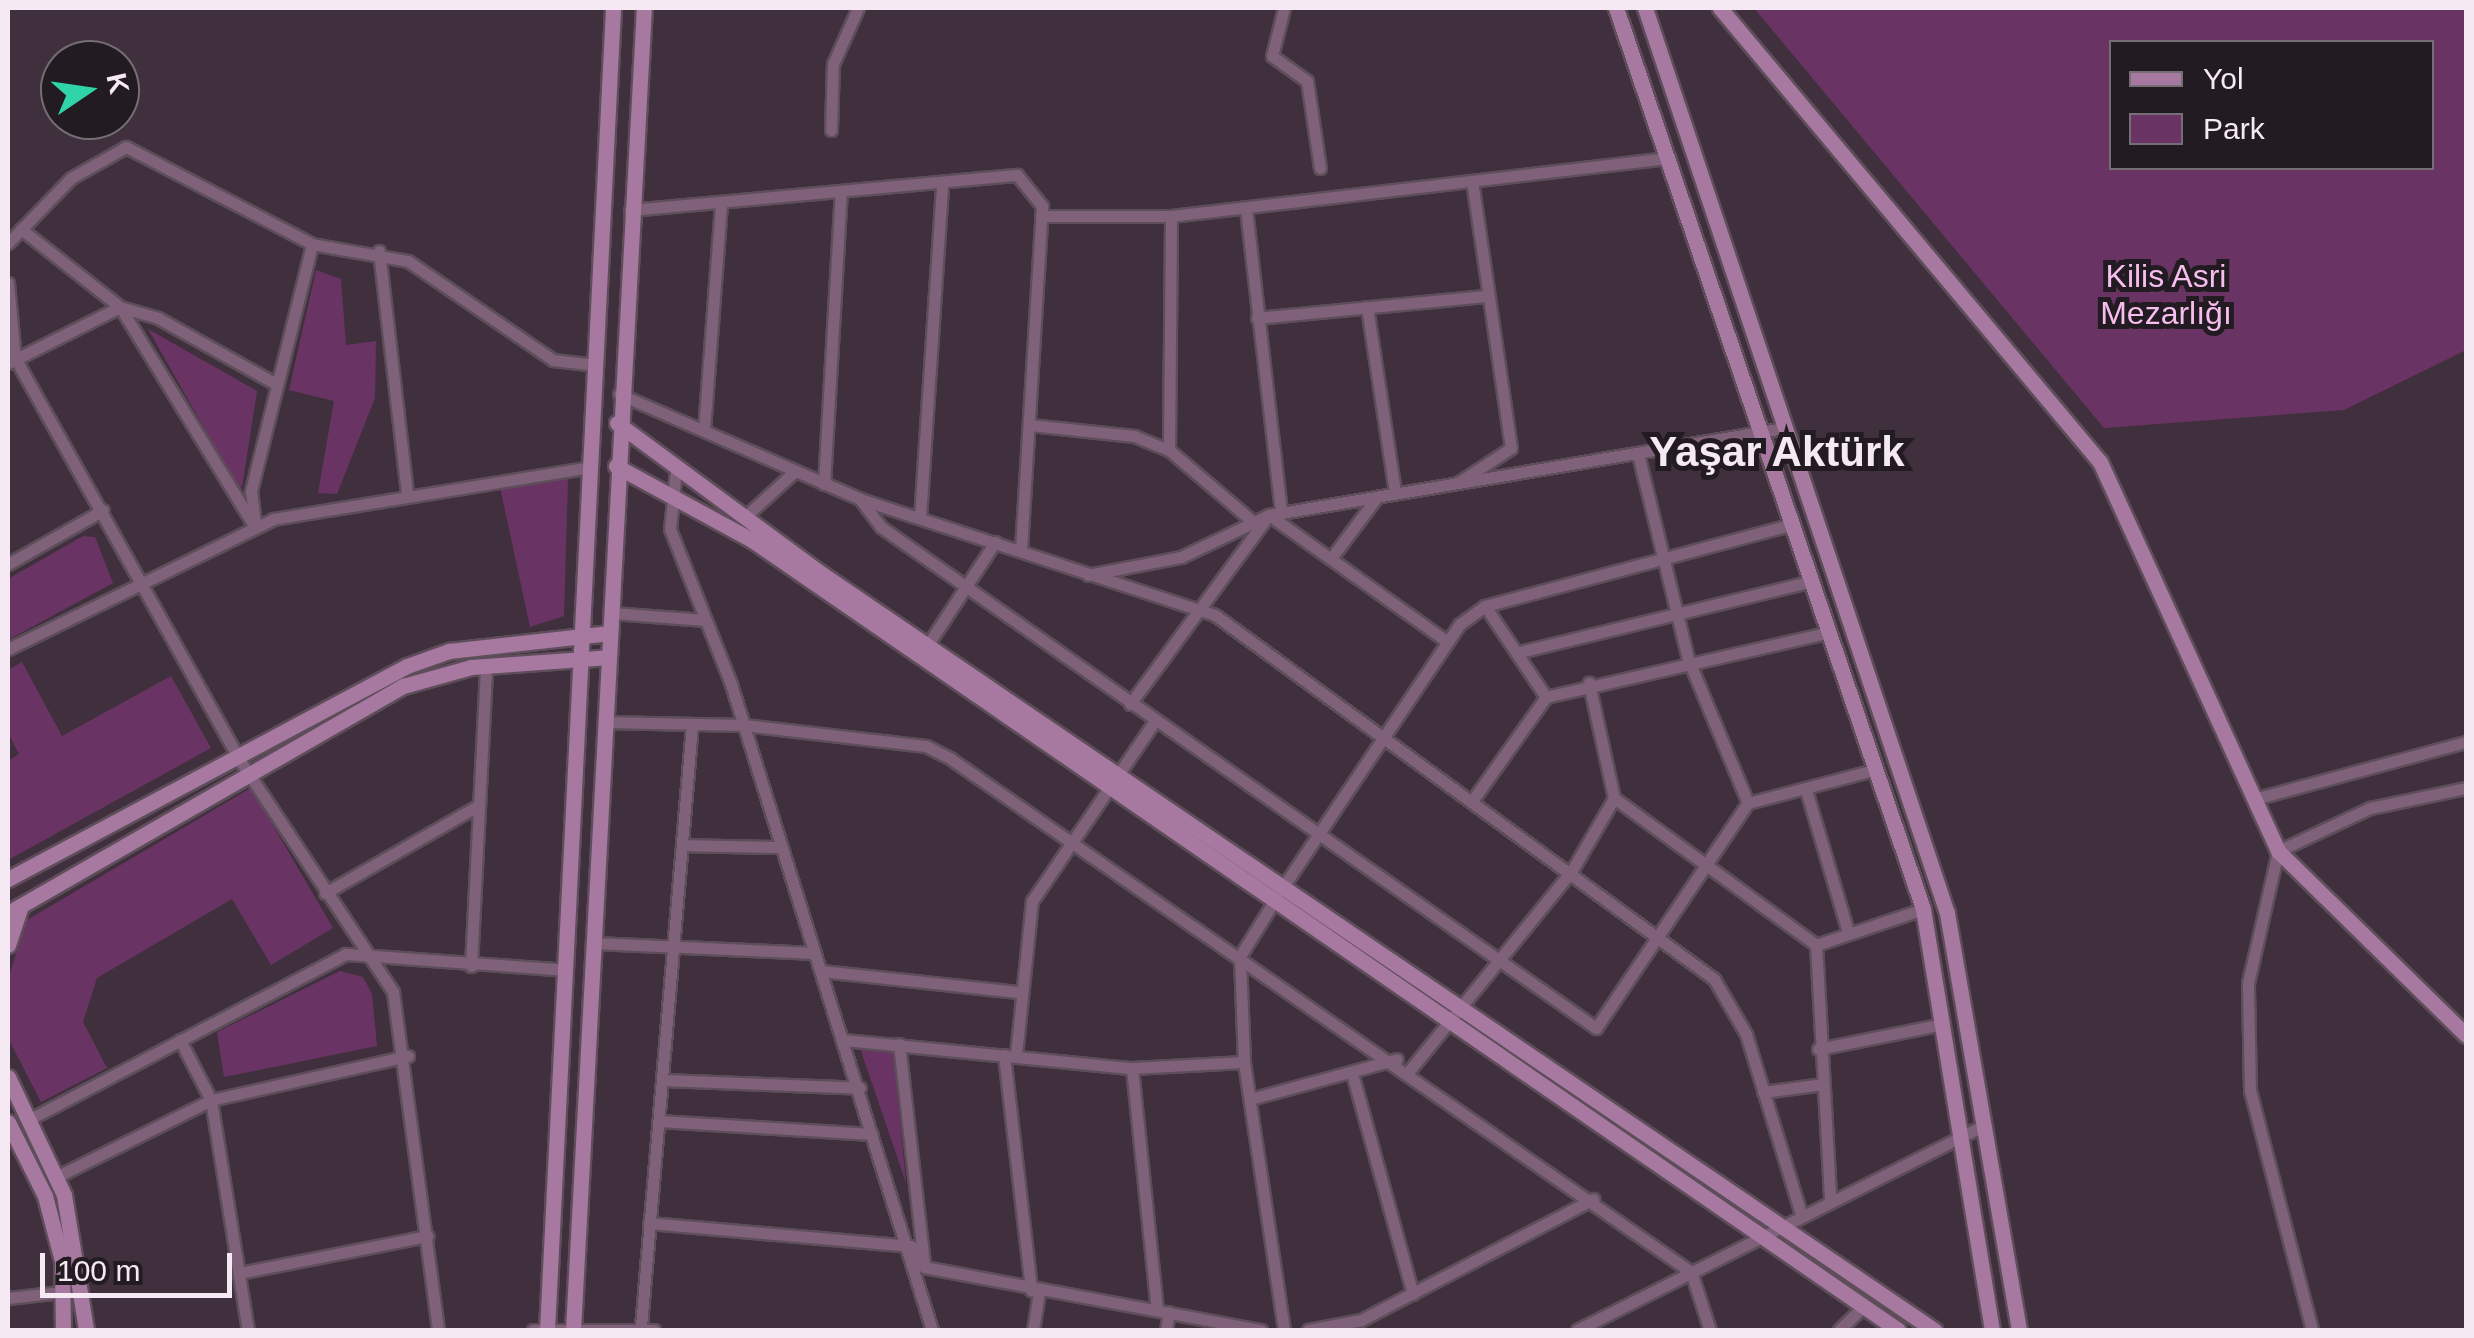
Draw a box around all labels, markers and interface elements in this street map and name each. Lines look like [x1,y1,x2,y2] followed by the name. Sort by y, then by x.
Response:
[40,40,140,140] north arrow
[2109,40,2434,170] legend
[2203,62,2244,95] text: Yol
[100,70,135,97] text: K
[2203,112,2265,145] text: Park
[2100,258,2232,333] park label: Kilis Asri Mezarlığı
[1649,427,1905,477] district label: Yaşar Aktürk
[45,1233,238,1295] scale bar
[57,1254,140,1287] text: 100 m

